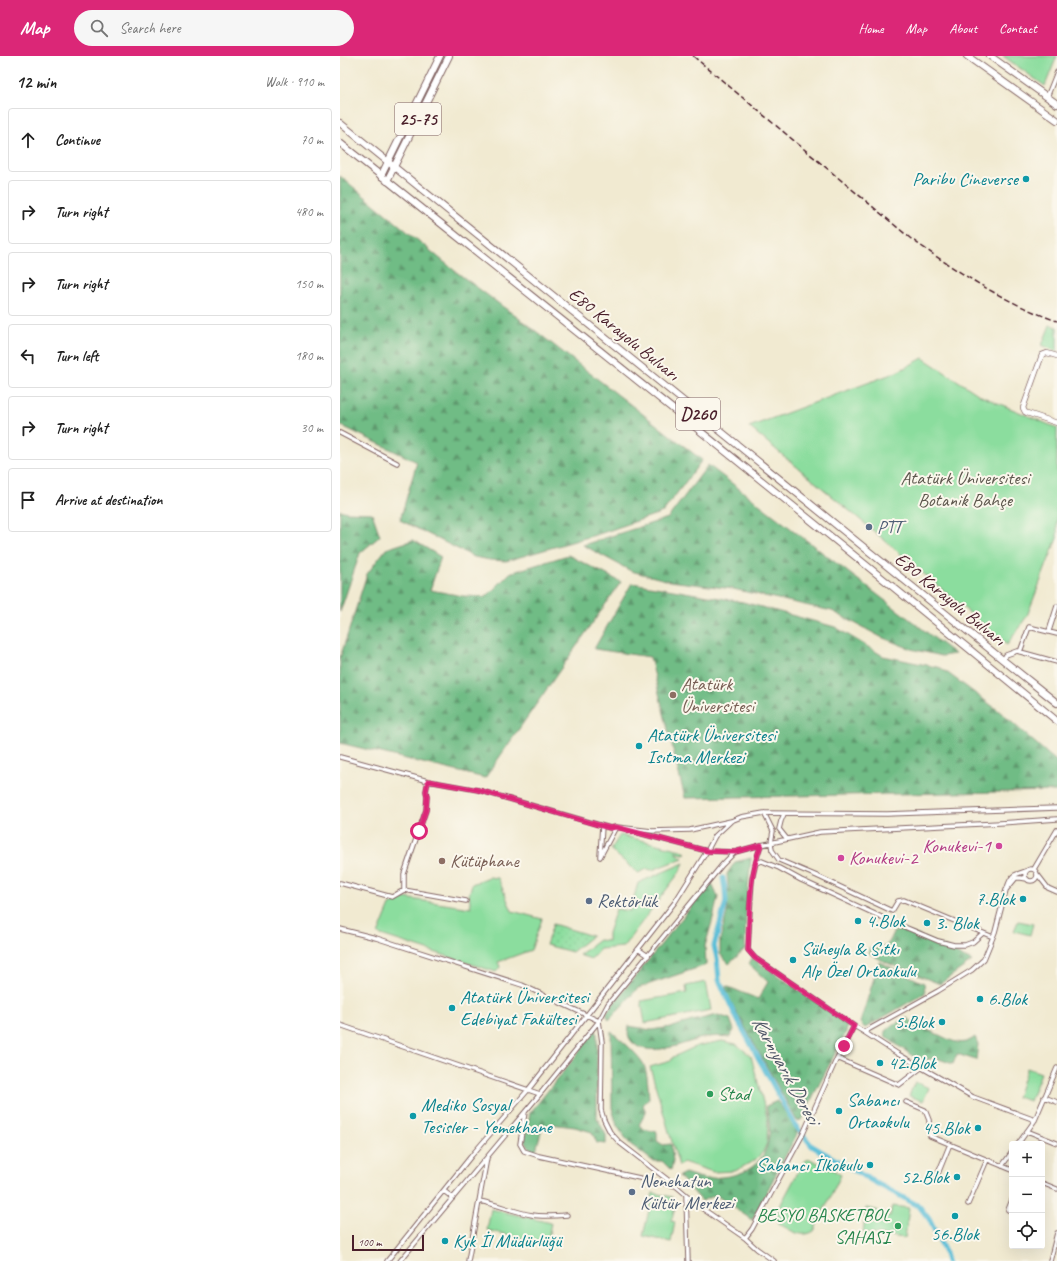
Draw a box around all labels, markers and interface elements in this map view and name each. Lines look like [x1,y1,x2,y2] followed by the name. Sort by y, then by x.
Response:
[74,10,354,46] search box
[20,16,50,40] text: Map
[88,17,110,39] icon: search
[120,19,181,38] text: Search here
[858,20,884,37] text: Home
[906,20,927,37] text: Map
[949,20,977,37] text: About
[999,20,1037,37] text: Contact
[16,72,56,93] text: 12 min
[265,74,324,90] text: Walk · 910 m
[395,103,441,135] road number: 25-75
[17,129,39,151] icon: ahead
[55,131,100,150] text: Continue
[301,132,323,148] text: 70 m
[912,167,1020,191] place label: Paribu Cineverse
[1021,174,1031,184] marker: Paribu Cineverse
[17,201,39,223] icon: right
[55,203,108,222] text: Turn right
[295,204,323,220] text: 480 m
[17,273,39,295] icon: right
[55,275,108,294] text: Turn right
[295,276,323,292] text: 150 m
[564,282,685,387] street label: E80 Karayolu Bulvarı
[17,345,39,367] icon: left
[55,347,98,366] text: Turn left
[295,348,323,364] text: 180 m
[676,398,720,430] road number: D260
[17,417,39,439] icon: right
[55,419,108,438] text: Turn right
[301,420,323,436] text: 30 m
[901,466,1032,512] park label: Atatürk Üniversitesi Botanik Bahçe
[17,489,39,511] icon: arrive
[55,491,162,510] text: Arrive at destination
[877,515,907,539] place label: PTT
[864,522,874,532] marker: PTT
[890,547,1011,652] street label: E80 Karayolu Bulvarı
[681,672,757,718] place label: Atatürk Üniversitesi
[668,690,678,700] marker: Atatürk Üniversitesi
[647,723,778,769] place label: Atatürk Üniversitesi Isıtma Merkezi
[634,741,644,751] marker: Atatürk Üniversitesi Isıtma Merkezi
[410,822,428,840] route start
[923,834,992,858] place label: Konukevi-1
[994,841,1004,851] marker: Konukevi-1
[849,846,919,870] place label: Konukevi-2
[450,849,520,873] place label: Kütüphane
[836,853,846,863] marker: Konukevi-2
[437,856,447,866] marker: Kütüphane
[976,887,1016,911] place label: 7.Blok
[597,889,659,913] place label: Rektörlük
[1018,894,1028,904] marker: 7.Blok
[584,896,594,906] marker: Rektörlük
[866,909,906,933] place label: 4.Blok
[935,911,980,935] place label: 3. Blok
[853,916,863,926] marker: 4.Blok
[922,918,932,928] marker: 3. Blok
[801,937,918,983] place label: Süheyla & Sıtkı Alp Özel Ortaokulu
[788,955,798,965] marker: Süheyla & Sıtkı Alp Özel Ortaokulu
[460,985,591,1031] place label: Atatürk Üniversitesi Edebiyat Fakültesi
[988,987,1028,1011] place label: 6.Blok
[975,994,985,1004] marker: 6.Blok
[447,1003,457,1013] marker: Atatürk Üniversitesi Edebiyat Fakültesi
[895,1010,935,1034] place label: 5.Blok
[746,1012,828,1133] water label: Karnıyarık Deresi
[937,1017,947,1027] marker: 5.Blok
[835,1037,853,1055] route end
[888,1051,937,1075] place label: 42.Blok
[875,1058,885,1068] marker: 42.Blok
[718,1082,753,1106] place label: Stad
[847,1088,910,1134] place label: Sabancı Ortaokulu
[705,1089,715,1099] marker: Stad
[421,1093,554,1139] place label: Mediko Sosyal Tesisler - Yemekhane
[834,1106,844,1116] marker: Sabancı Ortaokulu
[408,1111,418,1121] marker: Mediko Sosyal Tesisler - Yemekhane
[922,1116,971,1140] place label: 45.Blok
[973,1123,983,1133] marker: 45.Blok
[1009,1141,1045,1249] map controls
[1009,1141,1045,1177] button: +
[756,1153,863,1177] place label: Sabancı İlkokulu
[865,1160,875,1170] marker: Sabancı İlkokulu
[901,1165,950,1189] place label: 52.Blok
[640,1169,736,1215] place label: Nenehatun Kültür Merkezi
[952,1172,962,1182] marker: 52.Blok
[1009,1177,1045,1213] button: −
[627,1187,637,1197] marker: Nenehatun Kültür Merkezi
[756,1203,894,1249] place label: BESYO BASKETBOL SAHASI
[950,1211,960,1221] marker: 56.Blok
[1009,1213,1045,1249] button: locate
[893,1221,903,1231] marker: BESYO BASKETBOL SAHASI
[931,1222,980,1246] place label: 56.Blok
[453,1229,563,1253] place label: Kyk İl Müdürlüğü
[352,1233,424,1252] scale bar
[358,1235,382,1249] text: 100 m
[440,1236,450,1246] marker: Kyk İl Müdürlüğü

